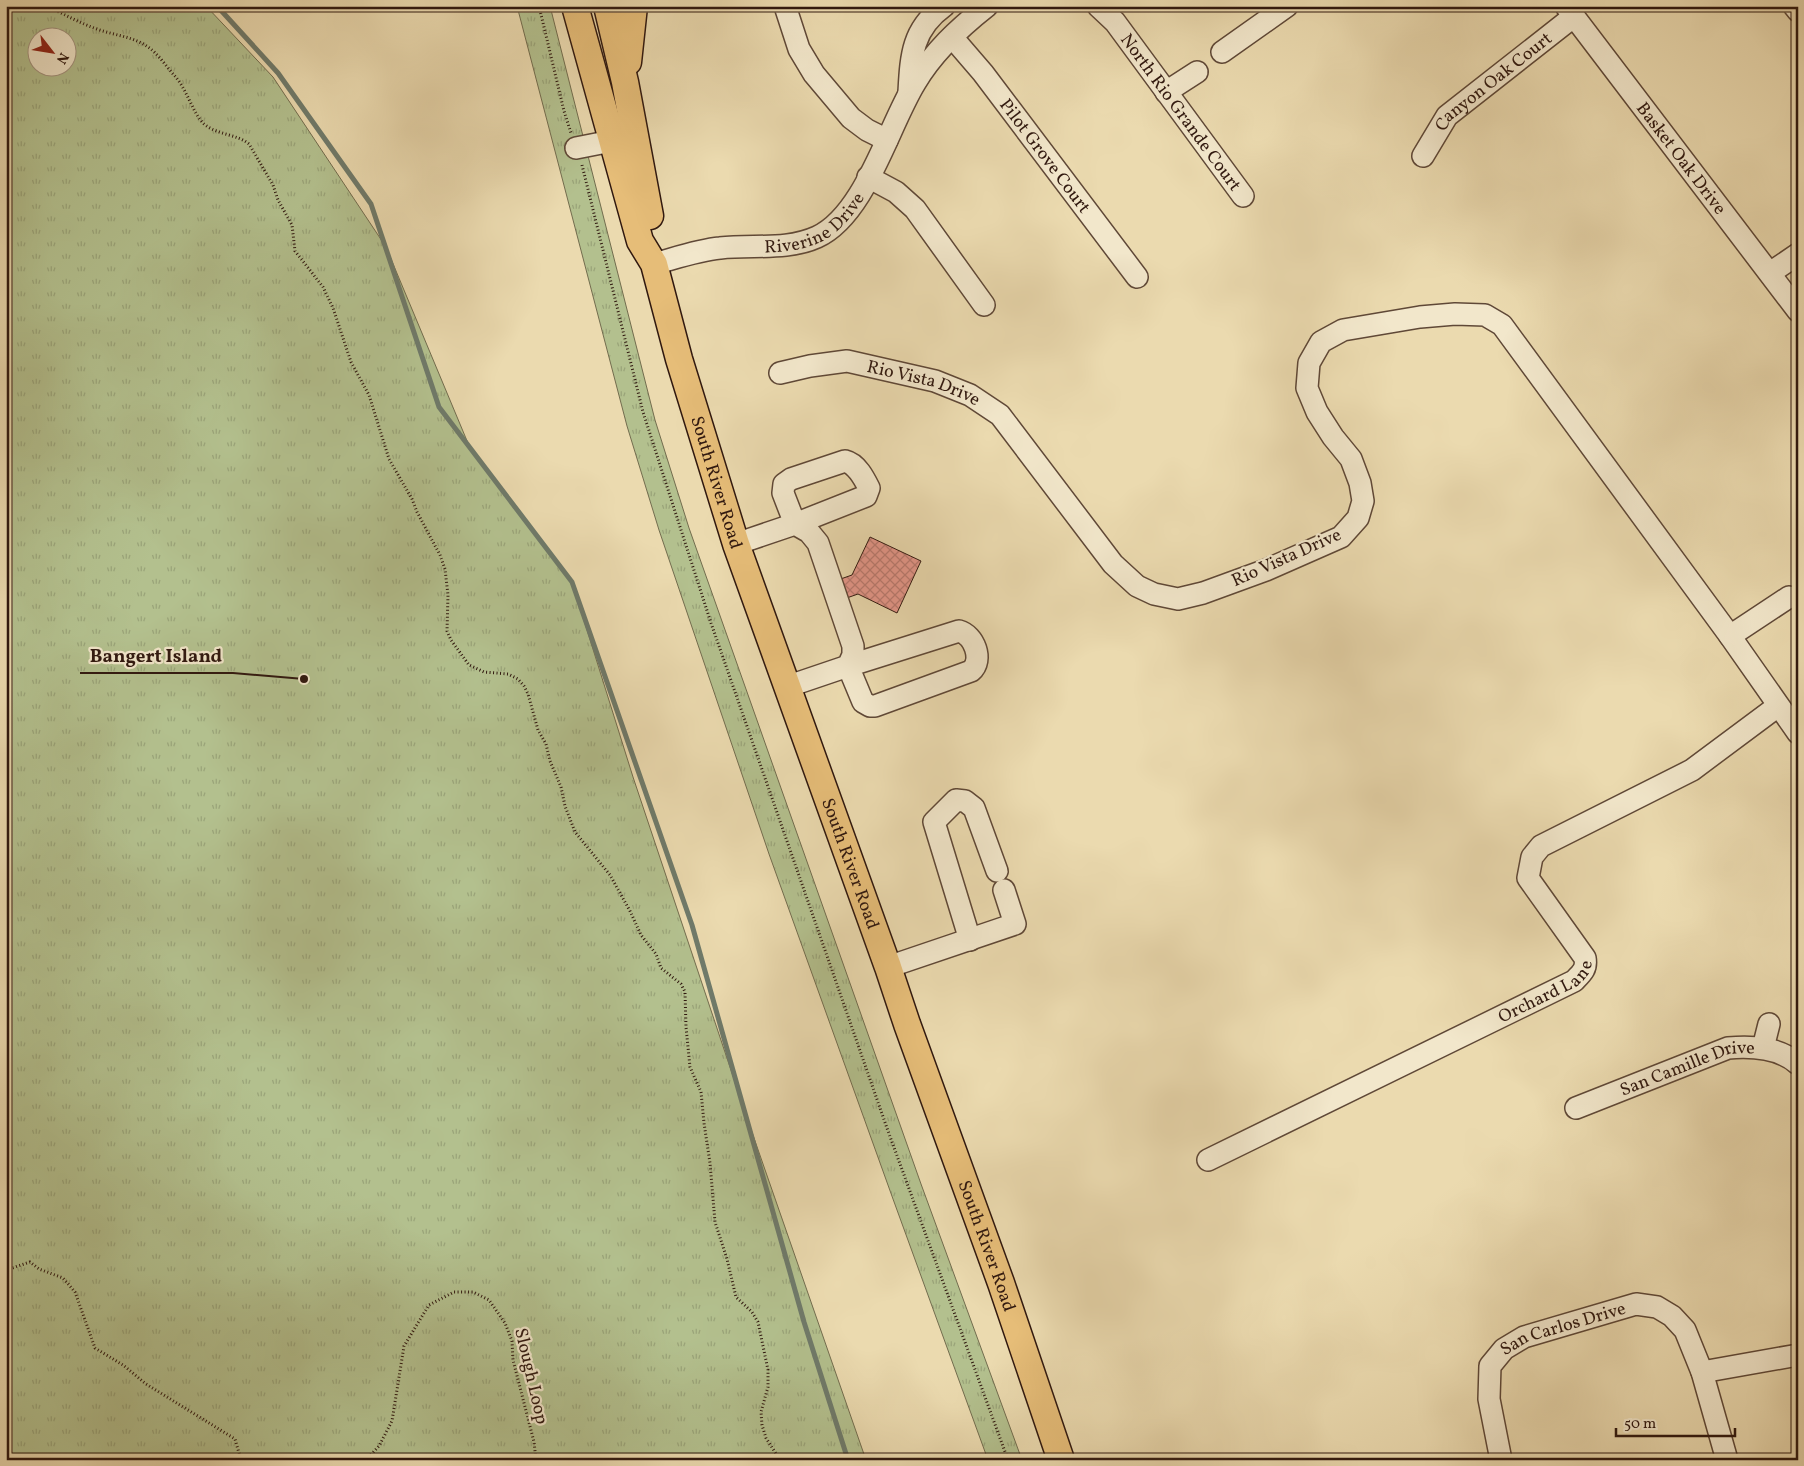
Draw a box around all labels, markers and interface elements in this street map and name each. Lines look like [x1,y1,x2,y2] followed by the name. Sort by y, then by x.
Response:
[1430,27,1558,136] street label: Canyon Oak Court
[28,28,78,78] north arrow
[1114,29,1246,197] street label: North Rio Grande Court
[51,49,73,67] text: N
[993,94,1096,219] street label: Pilot Grove Court
[1629,97,1731,220] street label: Basket Oak Drive
[764,188,871,260] street label: Riverine Drive
[864,355,985,413] street label: Rio Vista Drive
[683,413,748,552] street label: South River Road
[1228,523,1345,594] street label: Rio Vista Drive
[80,639,233,673] callout: Bangert Island
[90,644,223,670] text: Bangert Island
[814,795,884,933] street label: South River Road
[1494,959,1600,1030] street label: Orchard Lane
[1616,1036,1755,1103] street label: San Camille Drive
[951,1177,1021,1315] street label: South River Road
[1496,1297,1629,1363] street label: San Carlos Drive
[507,1326,554,1427] street label: Slough Loop
[1616,1406,1735,1438] scale bar
[1624,1414,1656,1435] text: 50 m

